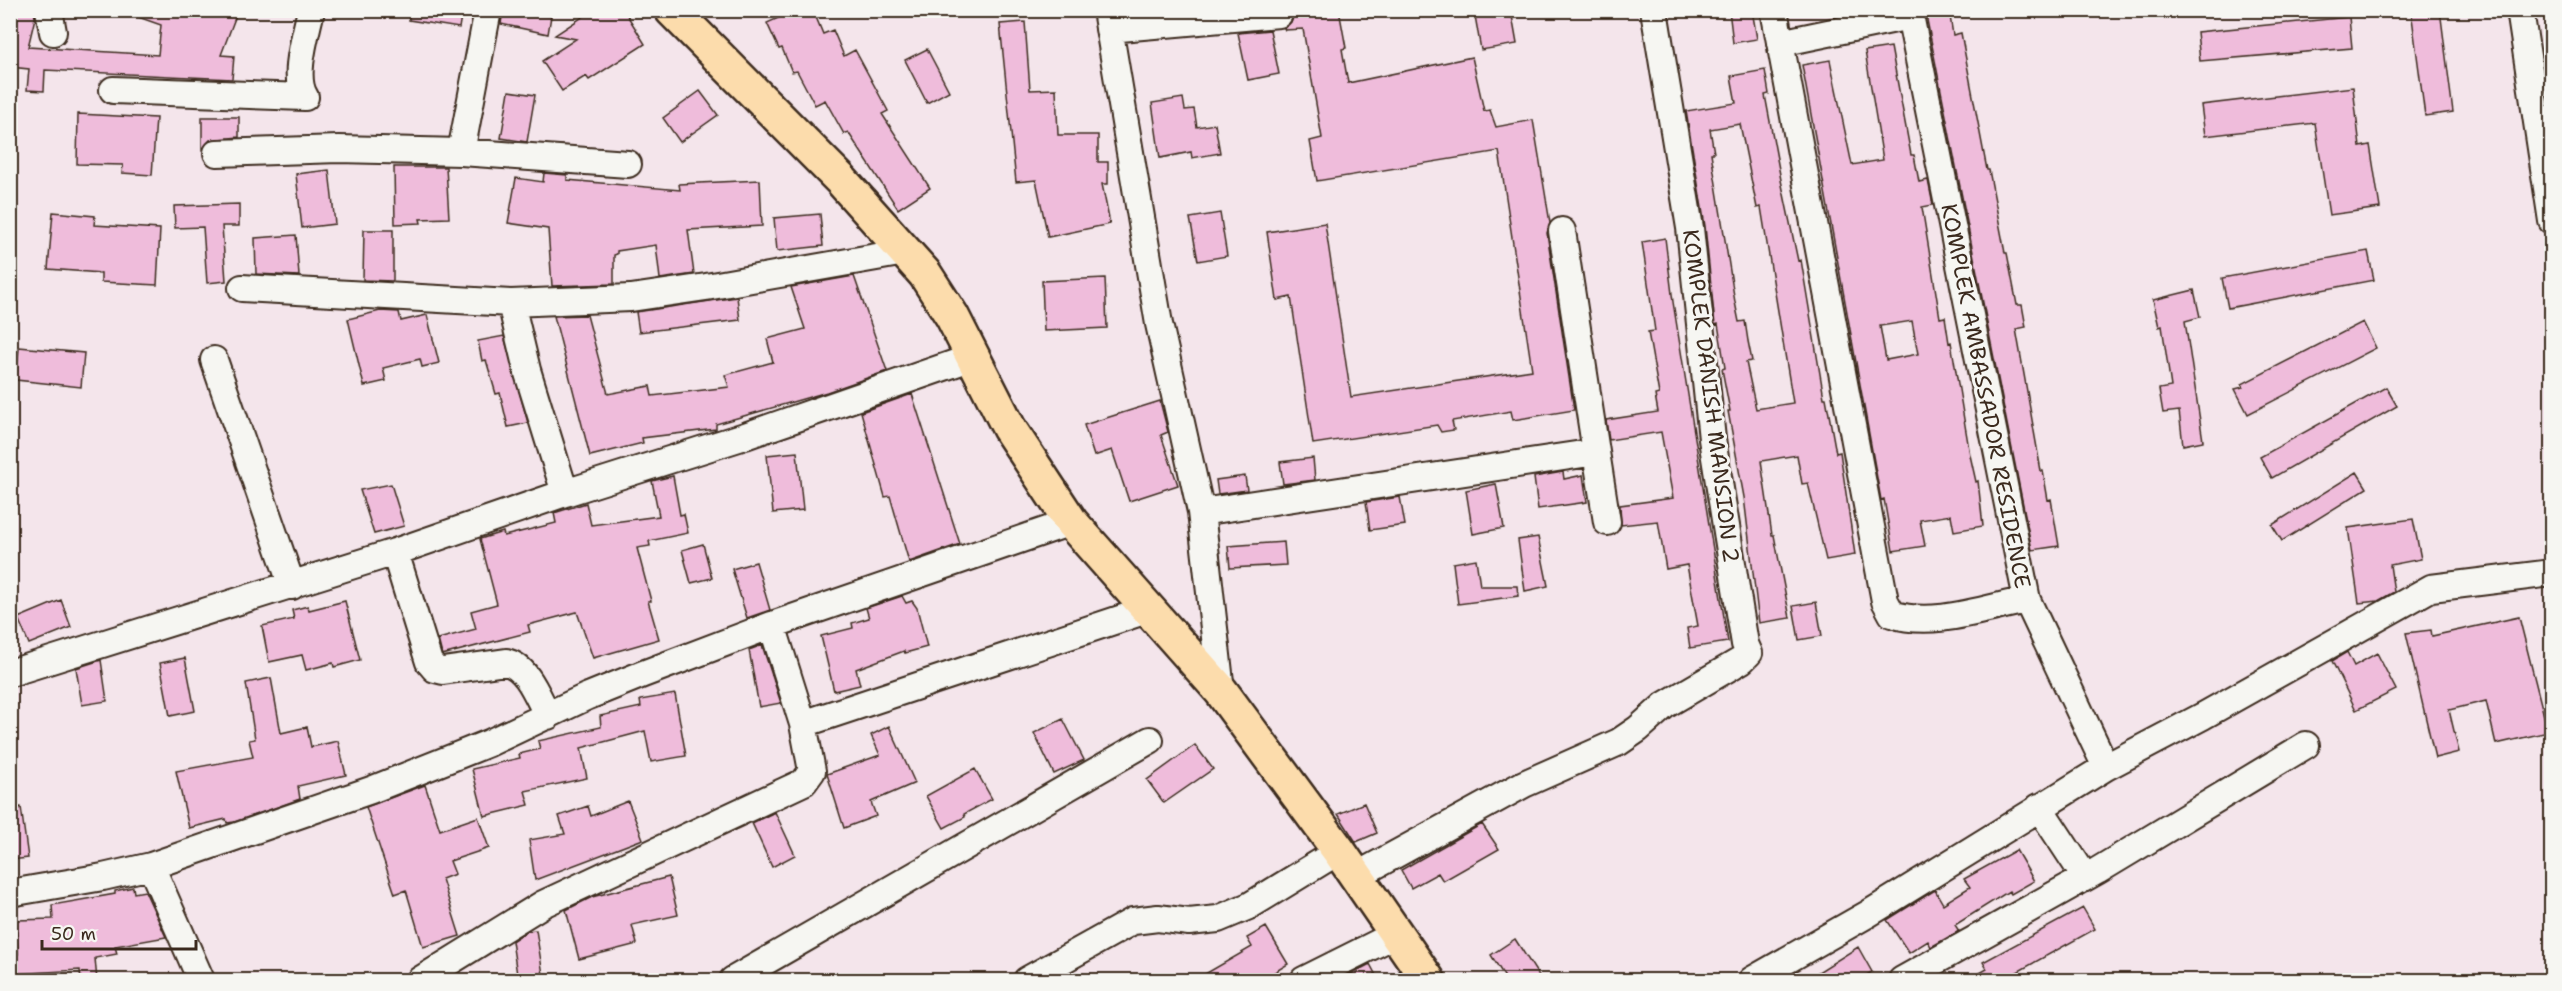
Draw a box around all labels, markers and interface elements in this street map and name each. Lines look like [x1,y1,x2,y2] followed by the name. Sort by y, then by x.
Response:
[1934,201,2038,591] street label: KOMPLEK AMBASSADOR RESIDENCE
[1676,228,1746,564] street label: KOMPLEK DANISH MANSION 2
[42,913,196,951] scale bar
[51,922,96,946] text: 50 m

